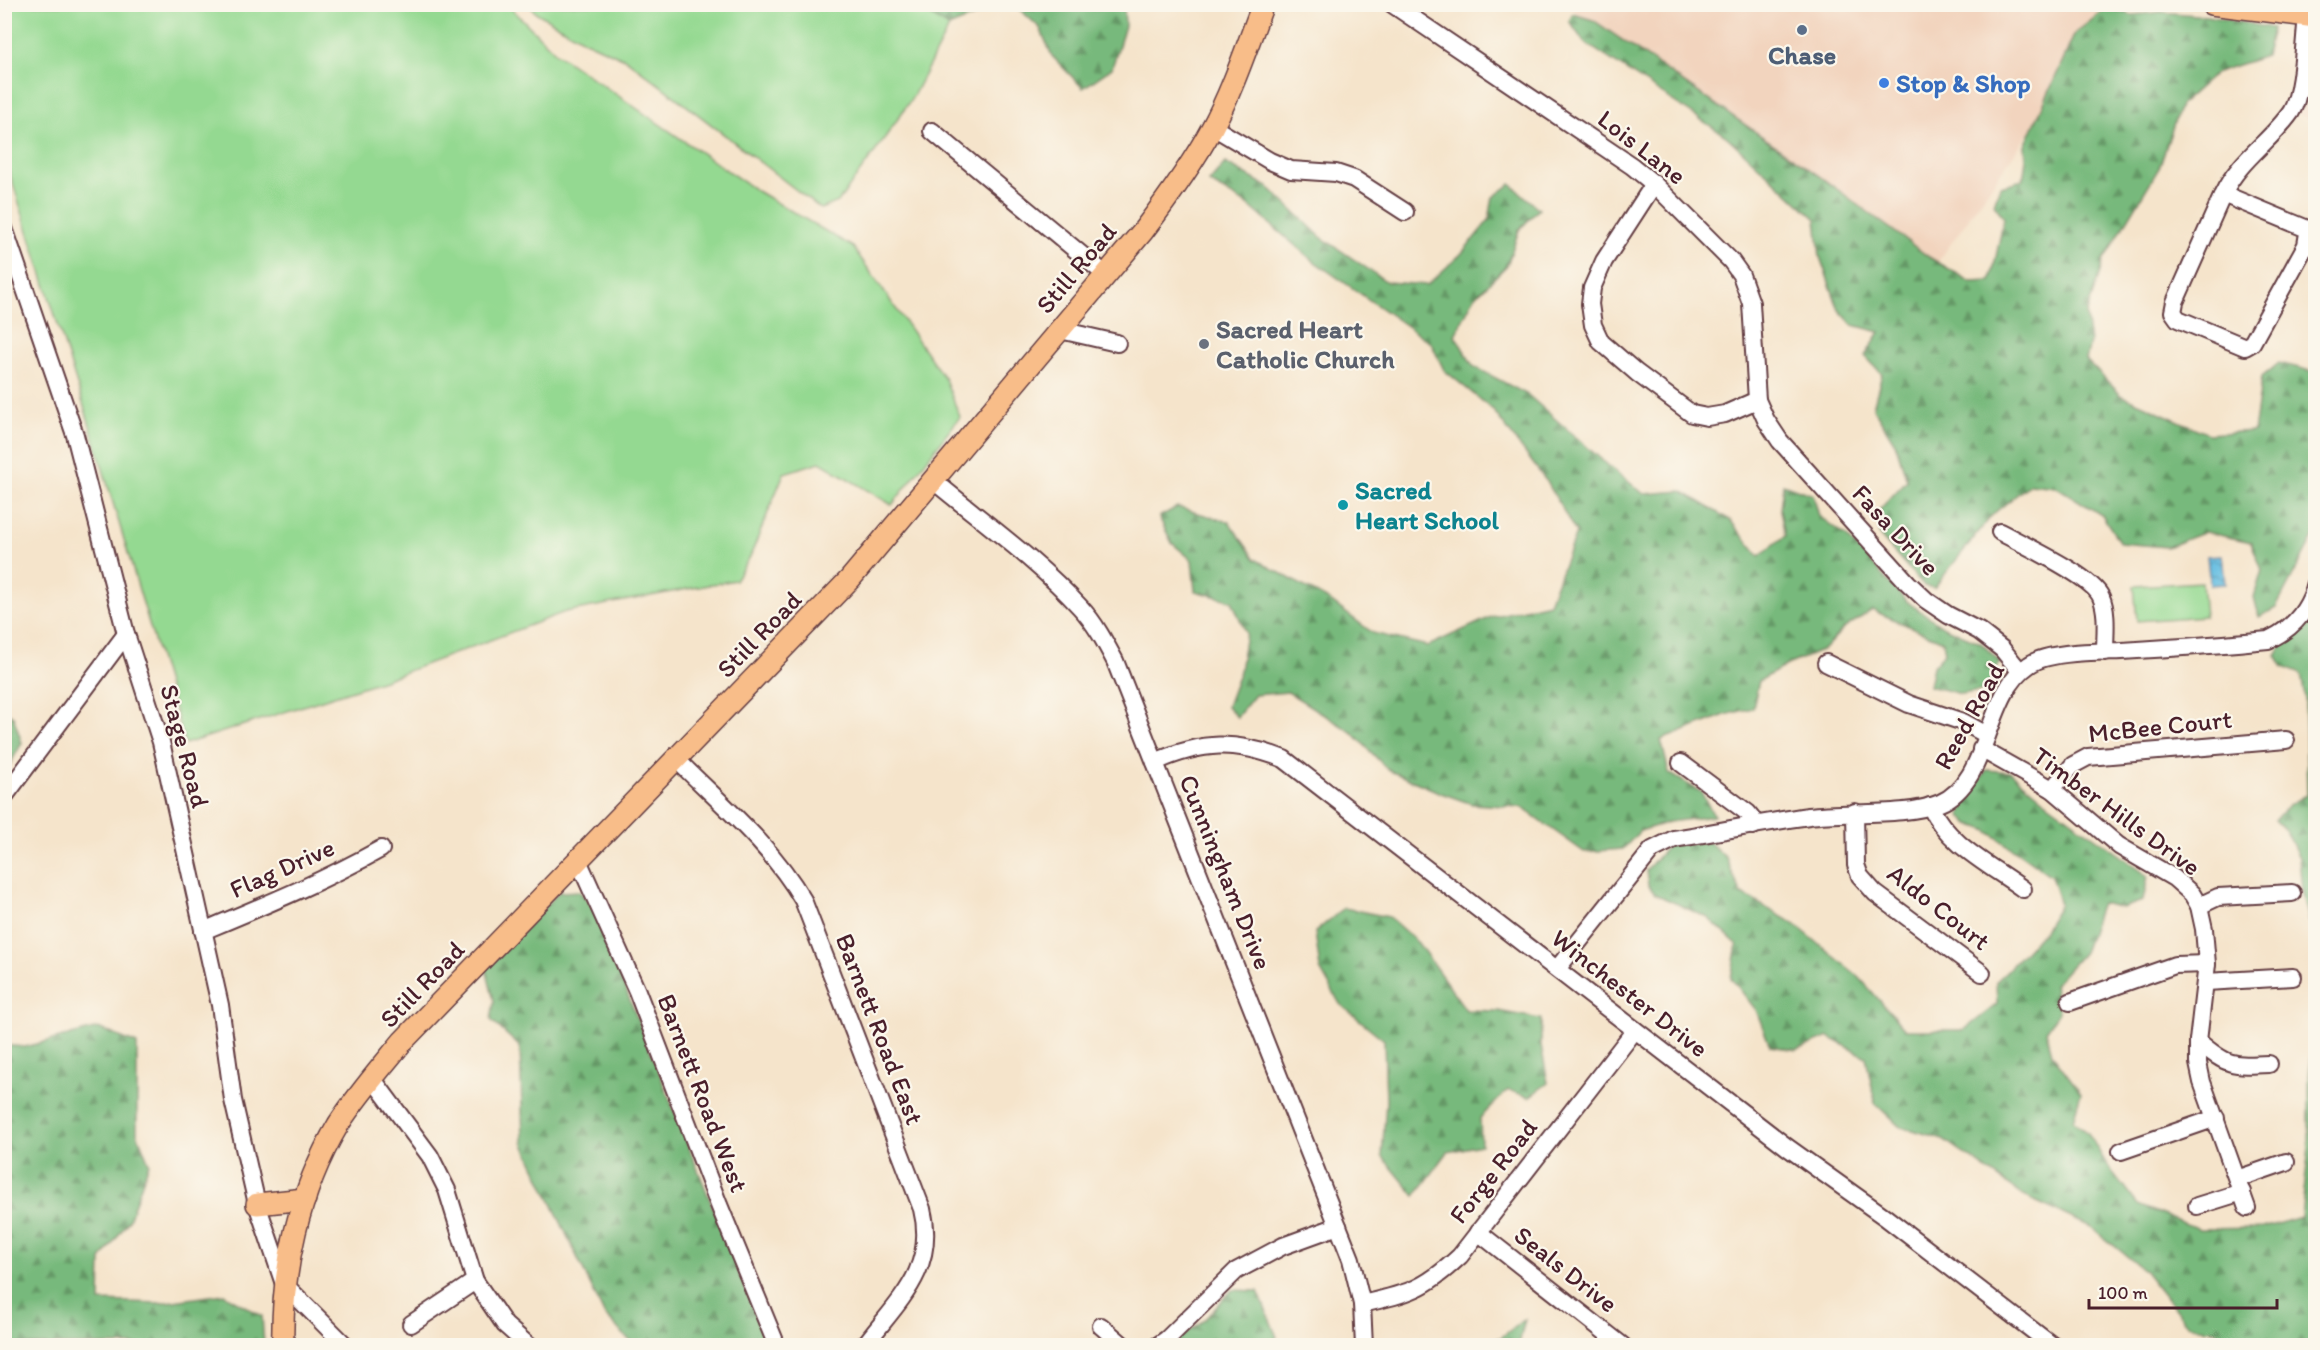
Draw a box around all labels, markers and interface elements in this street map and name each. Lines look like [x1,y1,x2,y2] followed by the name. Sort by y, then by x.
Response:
[1795,23,1809,37] marker: Chase
[1768,39,1836,71] place label: Chase
[1896,67,2031,99] place label: Stop & Shop
[1877,76,1891,90] marker: Stop & Shop
[1591,103,1693,191] street label: Lois Lane
[1029,216,1124,320] street label: Still Road
[1216,313,1395,375] place label: Sacred Heart Catholic Church
[1197,337,1211,351] marker: Sacred Heart Catholic Church
[1355,474,1499,536] place label: Sacred Heart School
[1846,478,1946,582] street label: Fasa Drive
[1336,498,1350,512] marker: Sacred Heart School
[710,583,809,684] street label: Still Road
[1927,657,2011,775] street label: Reed Road
[153,681,217,811] street label: Stage Road
[2087,703,2234,749] street label: McBee Court
[2027,739,2207,883] street label: Timber Hills Drive
[1172,770,1280,974] street label: Cunningham Drive
[225,831,339,905] street label: Flag Drive
[1881,857,1997,957] street label: Aldo Court
[1545,922,1715,1064] street label: Winchester Drive
[829,929,931,1129] street label: Barnett Road East
[373,933,472,1034] street label: Still Road
[650,989,756,1197] street label: Barnett Road West
[1442,1112,1544,1230] street label: Forge Road
[1508,1219,1624,1319] street label: Seals Drive
[2089,1272,2276,1310] scale bar
[2098,1282,2148,1304] text: 100 m

